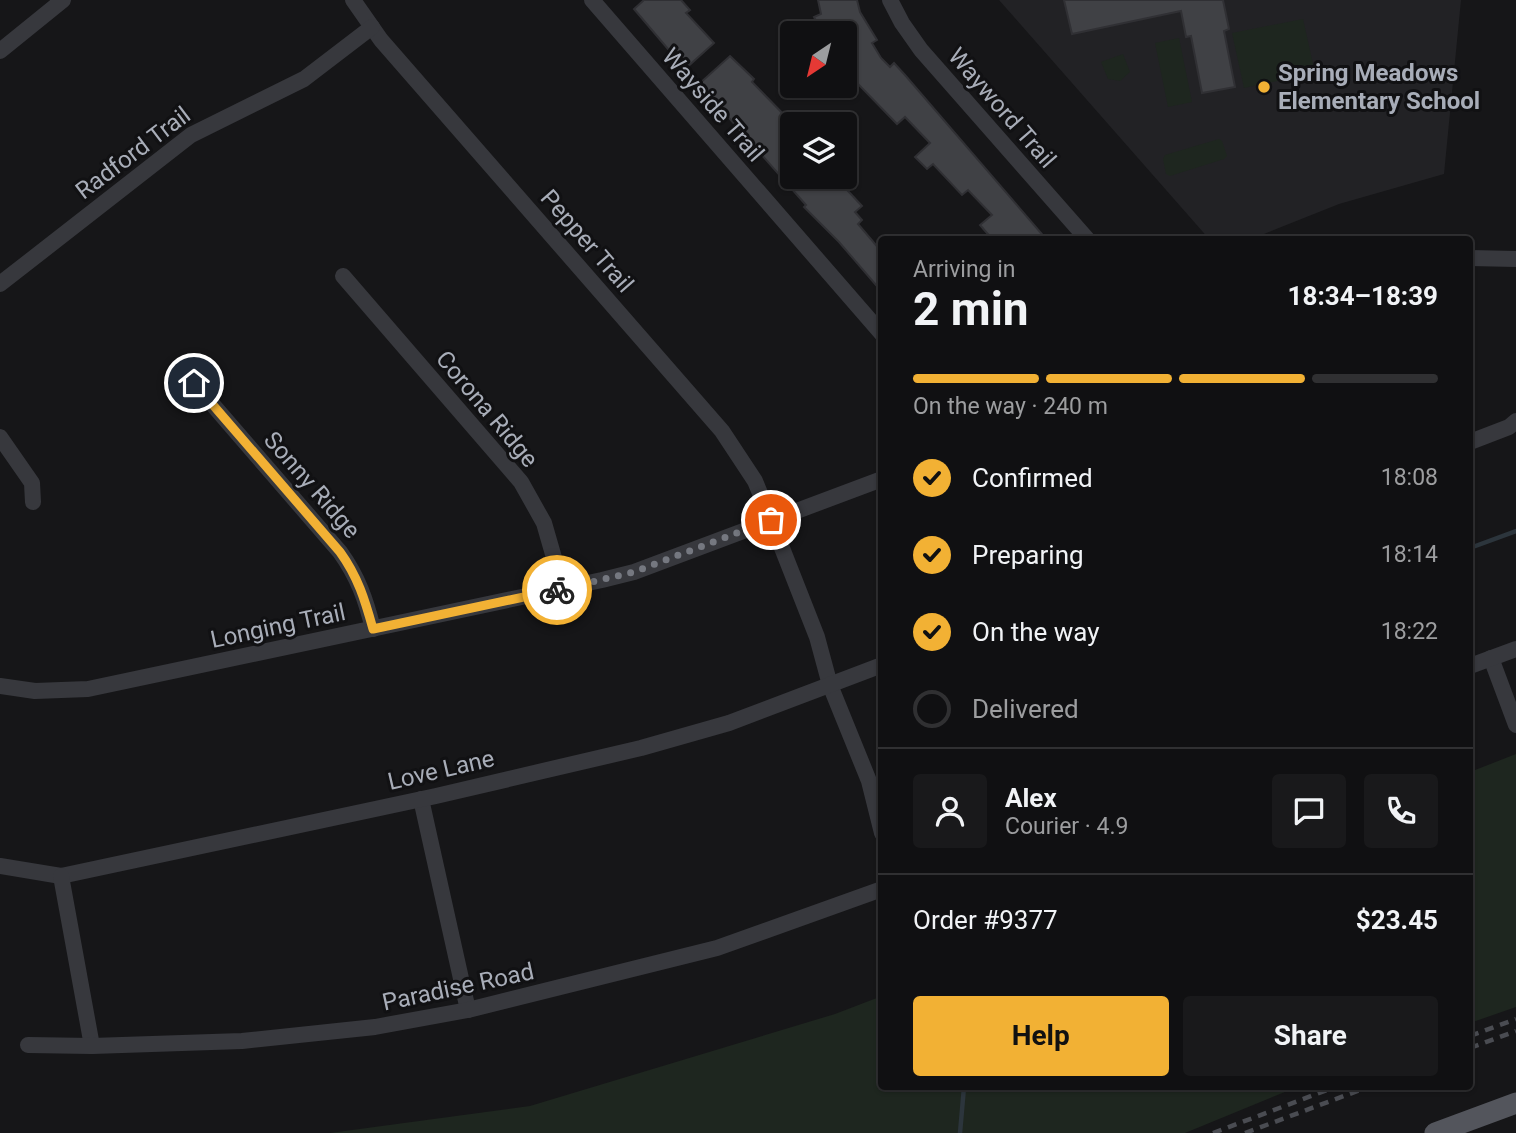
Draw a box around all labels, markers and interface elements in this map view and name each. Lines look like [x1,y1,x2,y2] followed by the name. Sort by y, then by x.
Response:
[780,21,858,98] north arrow
[780,21,857,189] map controls
[942,42,1062,174] street label: Wayword Trail
[656,43,770,167] street label: Wayside Trail
[1278,59,1480,115] place label: Spring Meadows Elementary School
[1256,79,1272,95] marker: Spring Meadows Elementary School
[70,101,196,205] street label: Radford Trail
[780,112,857,189] button: layers
[535,184,639,298] street label: Pepper Trail
[913,256,1016,283] text: Arriving in
[1288,281,1438,311] text: 18:34–18:39
[913,282,1029,336] text: 2 min
[430,345,544,473] street label: Corona Ridge
[164,353,224,413] pin
[175,364,213,402] icon: home
[913,393,1108,420] text: On the way · 240 m
[258,426,366,544] street label: Sonny Ridge
[913,459,951,497] icon: check
[972,463,1093,493] text: Confirmed
[1381,464,1438,491] text: 18:08
[741,490,801,550] pin
[752,501,790,539] icon: bag
[913,536,951,574] icon: check
[972,540,1084,570] text: Preparing
[1381,541,1438,568] text: 18:14
[522,555,592,625] courier
[538,571,576,609] icon: bike
[208,598,348,654] street label: Longing Trail
[913,613,951,651] icon: check
[972,617,1100,647] text: On the way
[1381,618,1438,645] text: 18:22
[972,694,1079,724] text: Delivered
[385,744,497,796] street label: Love Lane
[913,774,987,848] button: person
[1272,774,1346,848] button: chat
[1364,774,1438,848] button: phone
[1005,783,1057,813] text: Alex
[1005,813,1128,840] text: Courier · 4.9
[913,905,1058,935] text: Order #9377
[1356,905,1438,935] text: $23.45
[380,957,536,1017] street label: Paradise Road
[913,996,1169,1076] button: Help
[1183,996,1438,1076] button: Share

